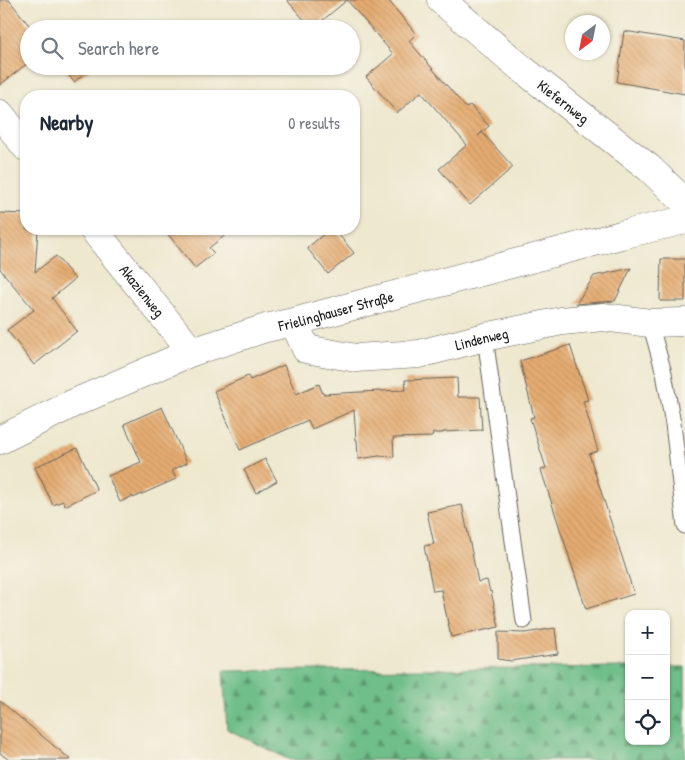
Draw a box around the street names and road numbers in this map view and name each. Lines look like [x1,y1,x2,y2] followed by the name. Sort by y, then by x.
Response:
[533,74,594,128] street label: Kiefernweg
[115,260,170,321] street label: Akazienweg
[275,285,396,336] street label: Frielinghauser Straße
[453,322,510,355] street label: Lindenweg

